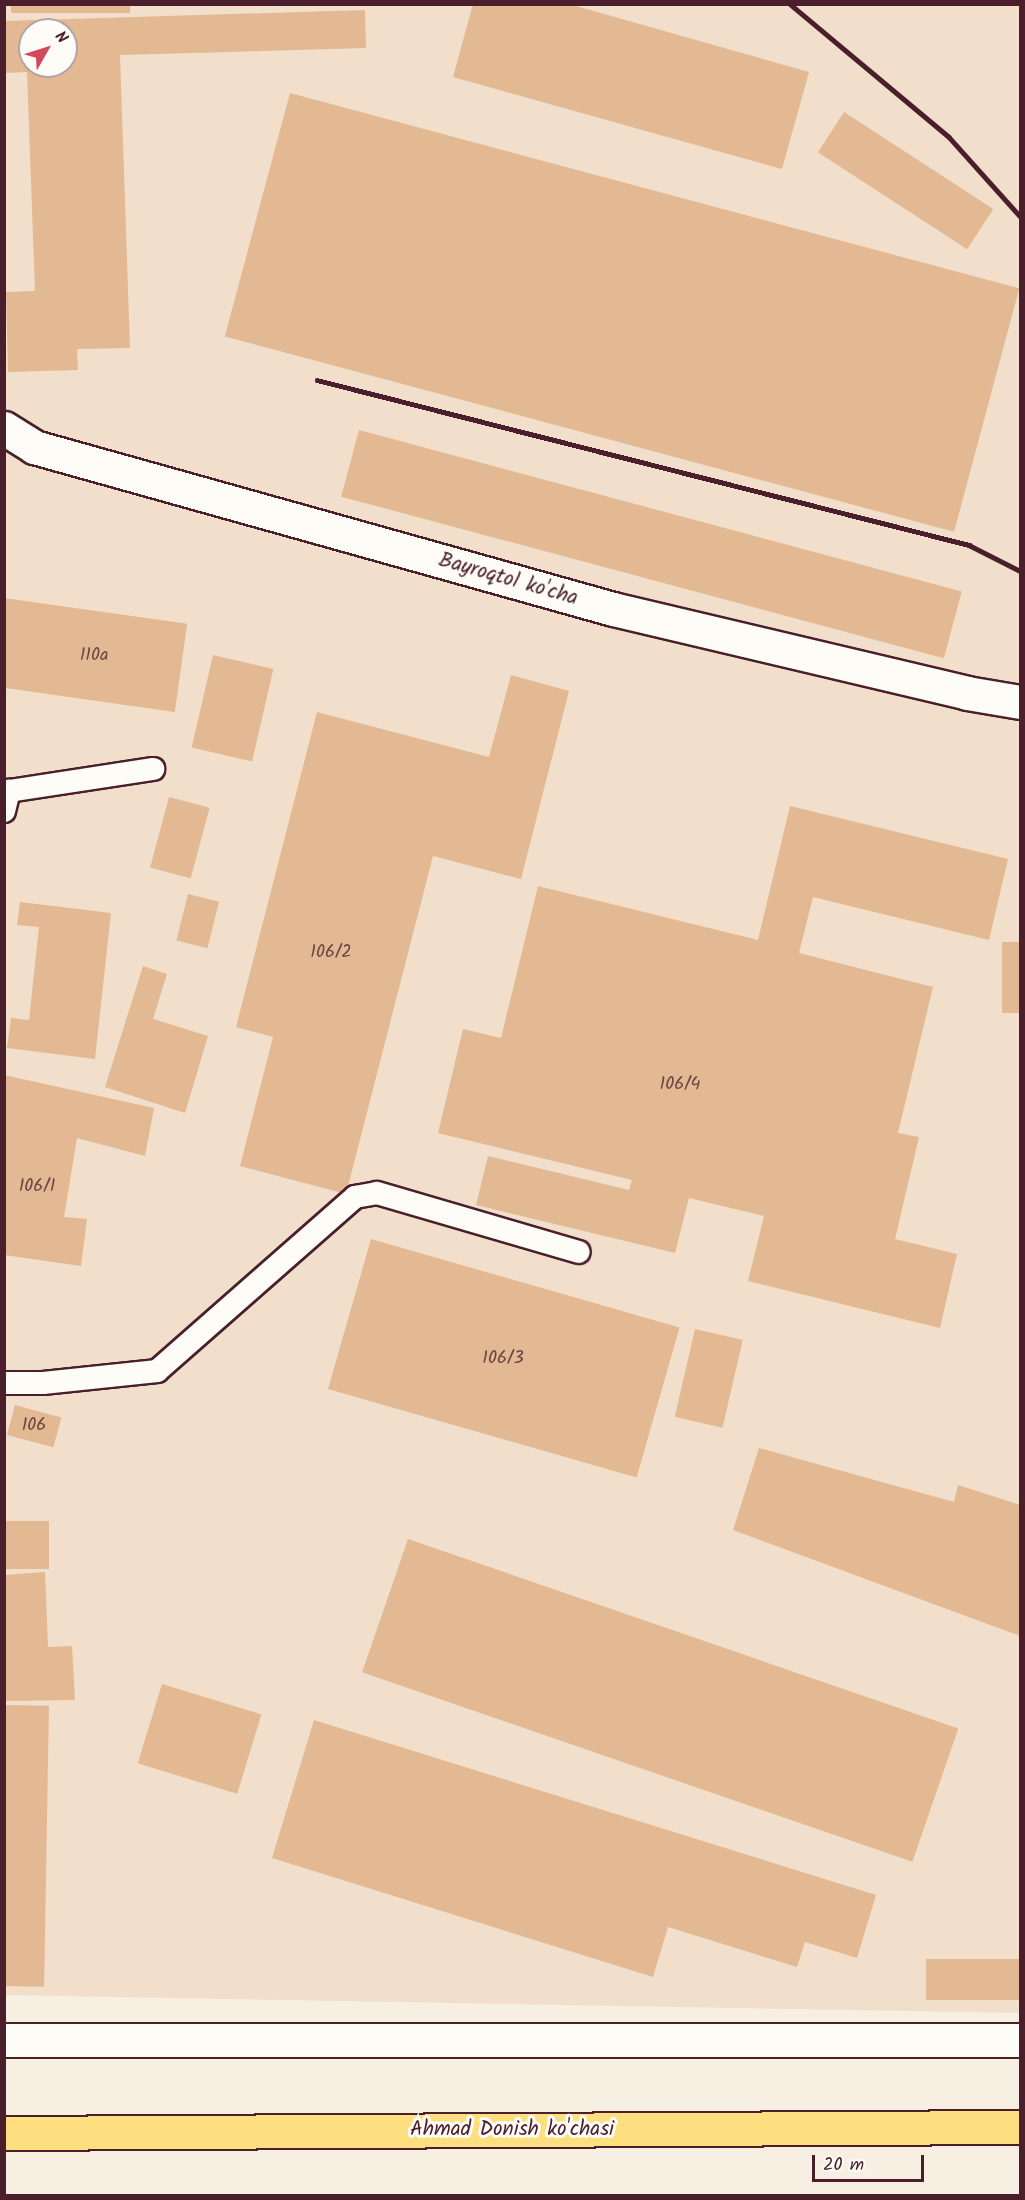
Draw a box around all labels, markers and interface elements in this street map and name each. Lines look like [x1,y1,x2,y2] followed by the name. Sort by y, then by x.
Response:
[18,18,78,78] north arrow
[48,26,74,49] text: N
[436,548,580,612] street label: Bayroqtol ko'cha
[80,645,108,667] house number: 110a
[310,942,352,964] house number: 106/2
[660,1074,700,1096] house number: 106/4
[19,1176,55,1198] house number: 106/1
[482,1348,524,1370] house number: 106/3
[22,1415,46,1437] house number: 106
[410,2117,614,2143] street label: Ahmad Donish ko'chasi
[815,2143,928,2181] scale bar
[823,2151,864,2180] text: 20 m

